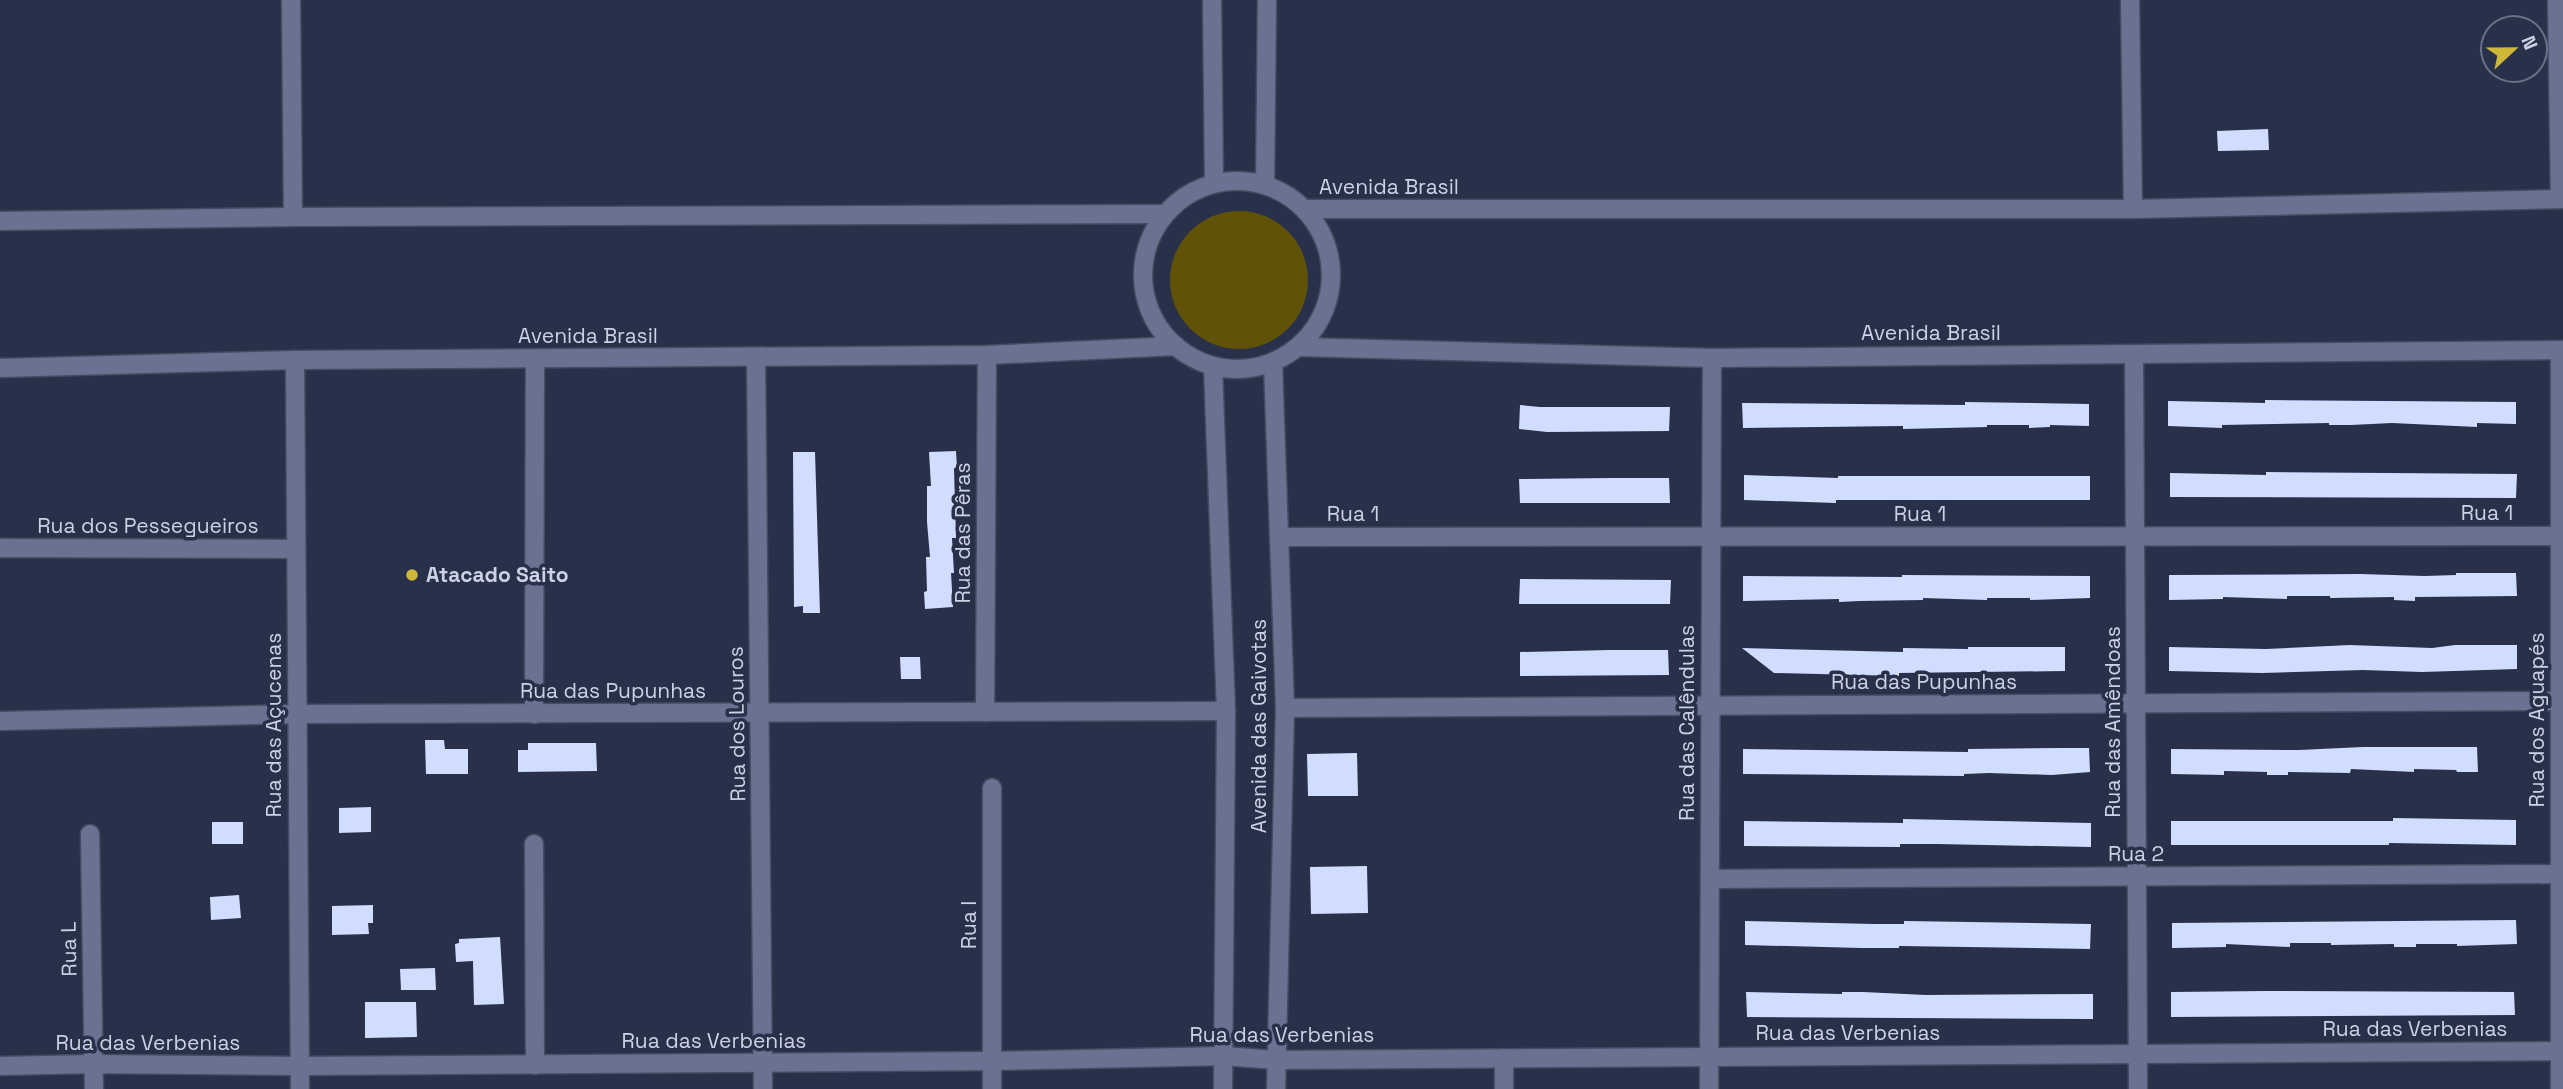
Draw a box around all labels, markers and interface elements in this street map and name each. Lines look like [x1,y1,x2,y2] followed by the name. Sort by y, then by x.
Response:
[2479,14,2549,84] north arrow
[2515,32,2543,53] text: N
[1319,173,1459,200] street label: Avenida Brasil
[1861,319,2001,346] street label: Avenida Brasil
[518,322,658,349] street label: Avenida Brasil
[949,463,976,603] street label: Rua das Pêras
[2461,499,2513,526] street label: Rua 1
[1327,500,1379,527] street label: Rua 1
[1894,500,1946,527] street label: Rua 1
[37,512,259,539] street label: Rua dos Pessegueiros
[426,561,569,588] place label: Atacado Saito
[404,567,420,583] marker: Atacado Saito
[1245,619,1272,833] street label: Avenida das Gaivotas
[1673,625,1700,821] street label: Rua das Calêndulas
[2099,626,2126,818] street label: Rua das Amêndoas
[260,633,287,817] street label: Rua das Açucenas
[2523,633,2550,807] street label: Rua dos Aguapés
[722,646,751,802] street label: Rua dos Louros
[1831,668,2017,695] street label: Rua das Pupunhas
[520,677,706,704] street label: Rua das Pupunhas
[2108,840,2164,867] street label: Rua 2
[955,901,982,949] street label: Rua I
[55,921,82,977] street label: Rua L
[2323,1015,2507,1042] street label: Rua das Verbenias
[1756,1019,1940,1046] street label: Rua das Verbenias
[1190,1021,1374,1048] street label: Rua das Verbenias
[622,1027,806,1054] street label: Rua das Verbenias
[56,1029,240,1056] street label: Rua das Verbenias

